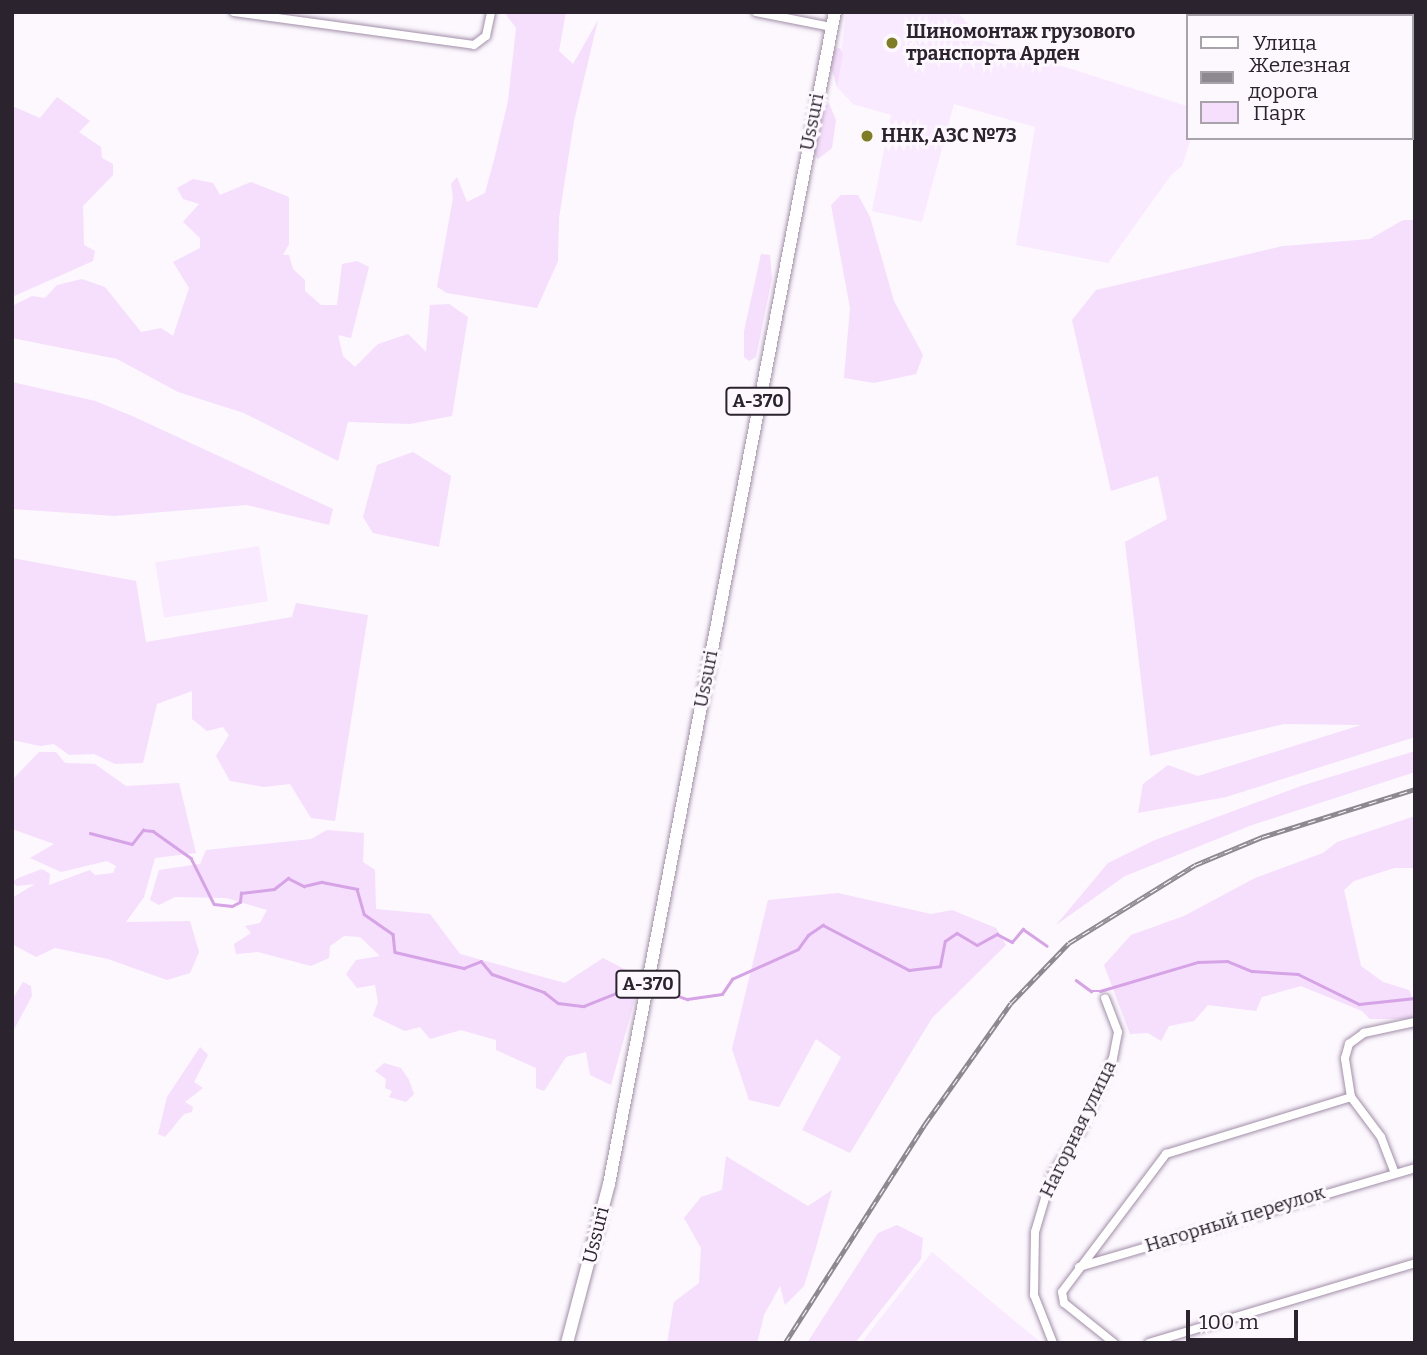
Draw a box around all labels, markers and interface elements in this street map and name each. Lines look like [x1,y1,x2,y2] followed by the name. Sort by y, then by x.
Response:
[1186,14,1413,140] legend
[906,21,1135,65] place label: Шиномонтаж грузового транспорта Арден
[1253,30,1317,56] text: Улица
[884,35,900,51] marker: Шиномонтаж грузового транспорта Арден
[1248,52,1350,104] text: Железная дорога
[795,92,829,152] street label: Ussuri
[1253,100,1305,126] text: Парк
[881,125,1017,147] place label: ННК, АЗС №73
[859,128,875,144] marker: ННК, АЗС №73
[725,386,791,416] road number: А-370
[689,649,723,709] street label: Ussuri
[615,970,681,999] road number: А-370
[1035,1057,1121,1201] street label: Нагорная улица
[1142,1181,1328,1257] street label: Нагорный переулок
[578,1204,614,1266] street label: Ussuri
[1189,1296,1301,1340] scale bar
[1199,1309,1259,1335] text: 100 m

